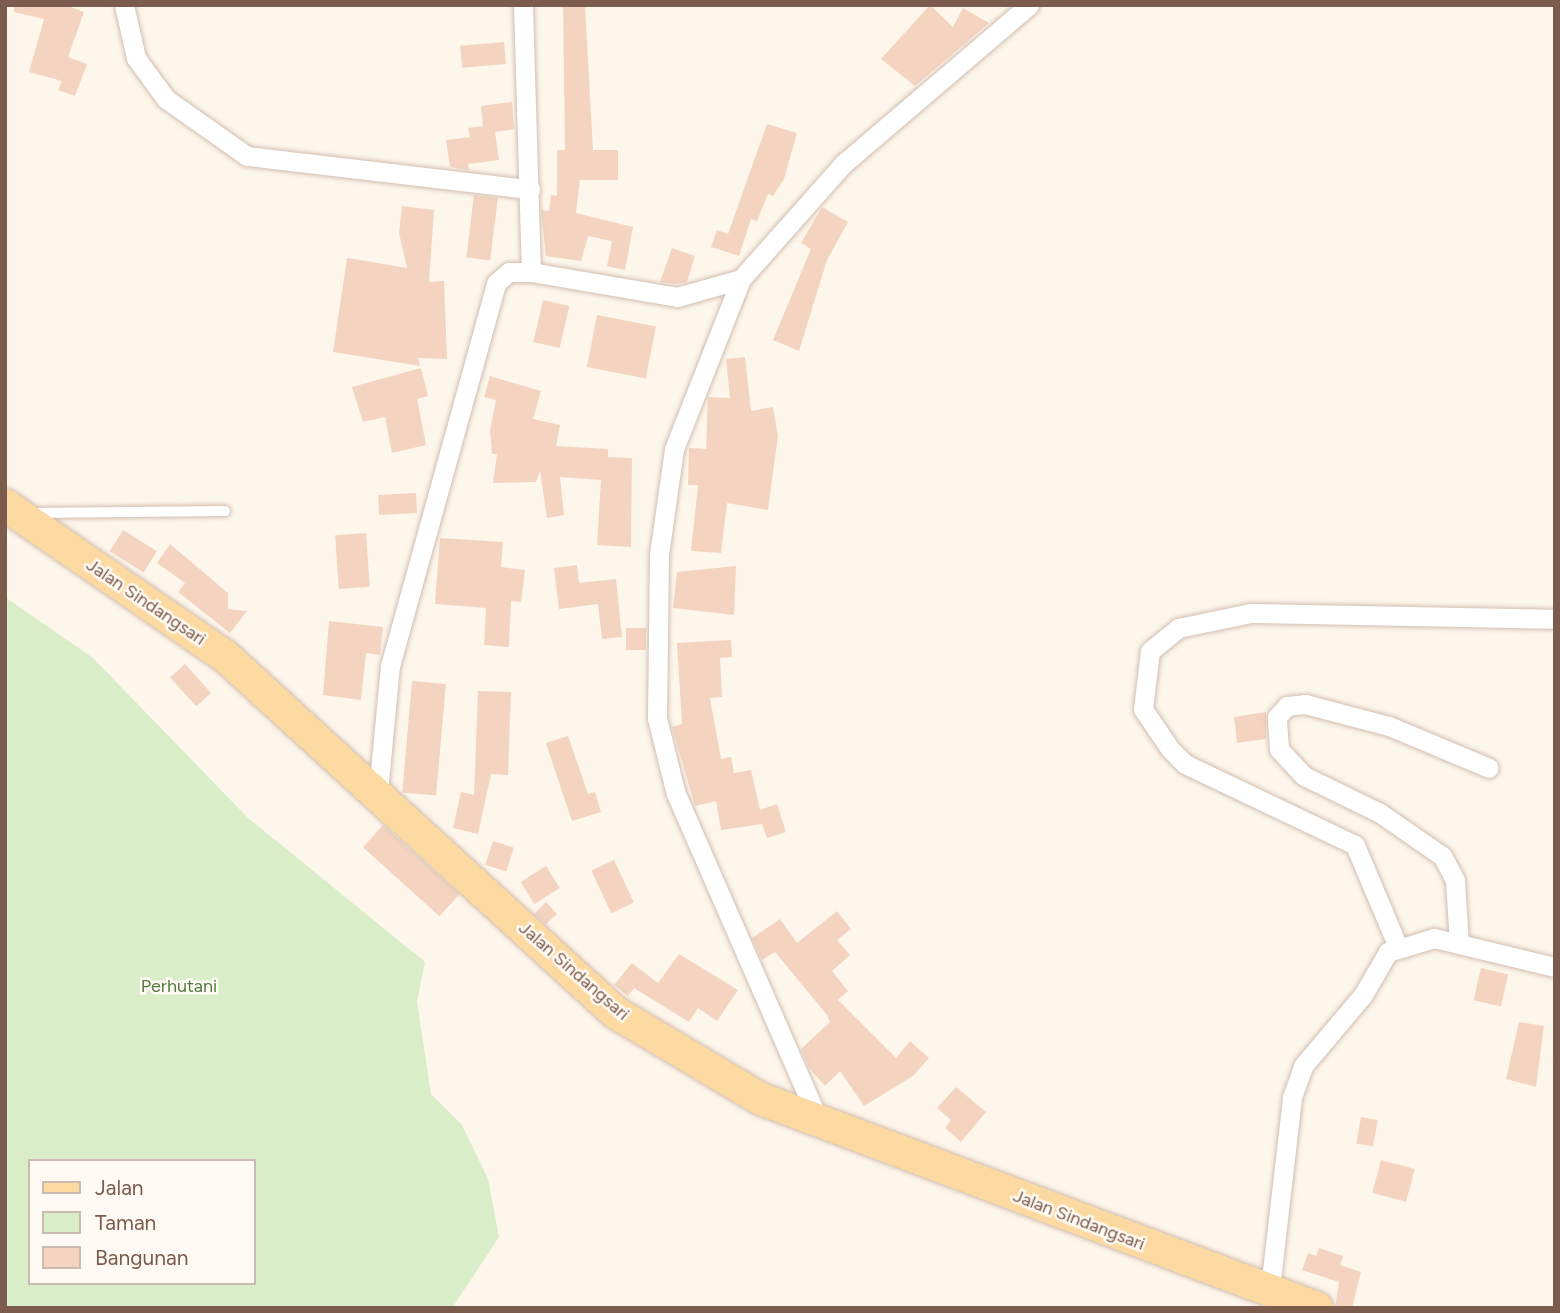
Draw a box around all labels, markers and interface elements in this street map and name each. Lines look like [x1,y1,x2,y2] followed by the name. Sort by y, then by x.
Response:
[82,554,210,650] street label: Jalan Sindangsari
[514,917,634,1025] street label: Jalan Sindangsari
[141,975,217,997] park label: Perhutani
[28,1159,256,1285] legend
[95,1175,144,1200] text: Jalan
[1010,1185,1148,1255] street label: Jalan Sindangsari
[95,1210,156,1235] text: Taman
[95,1245,188,1270] text: Bangunan

